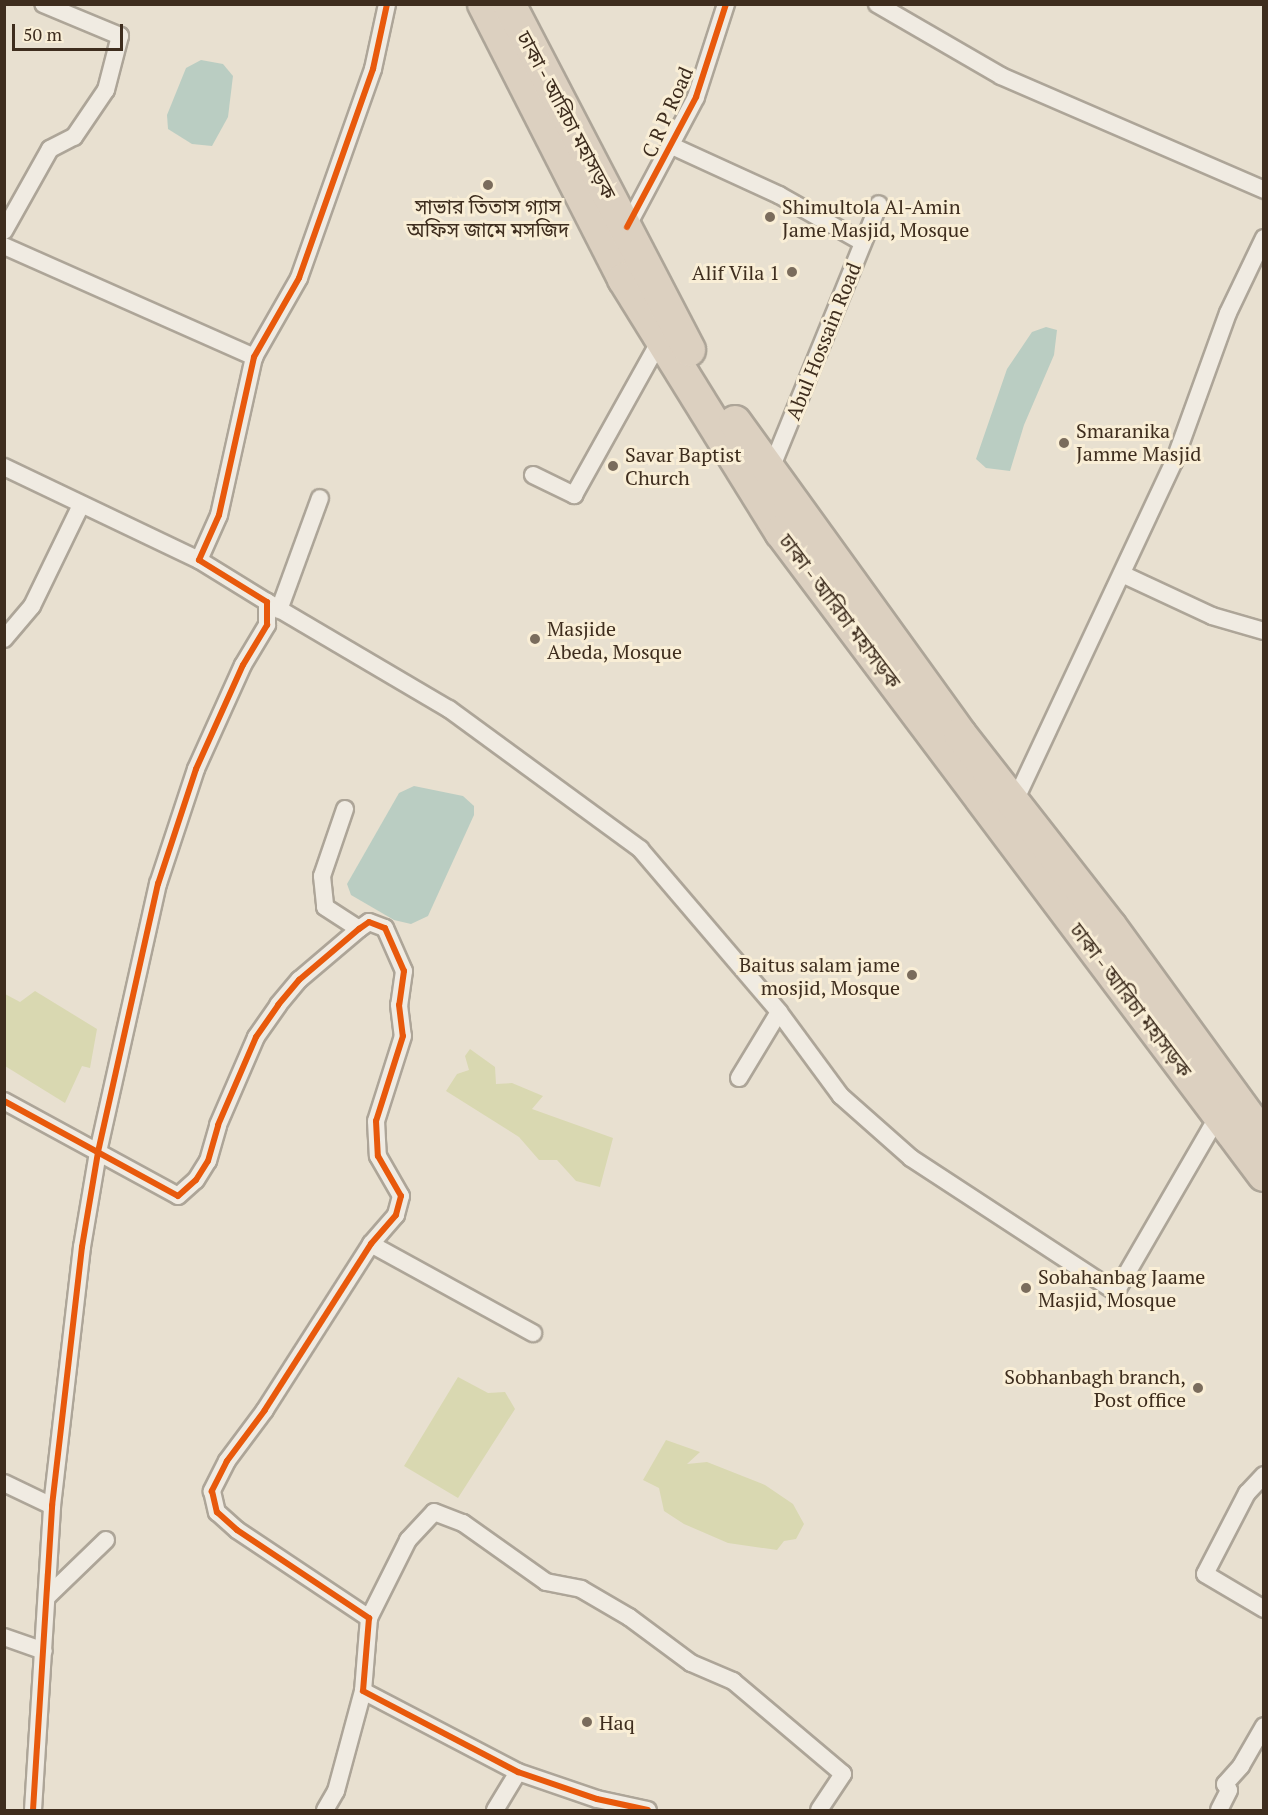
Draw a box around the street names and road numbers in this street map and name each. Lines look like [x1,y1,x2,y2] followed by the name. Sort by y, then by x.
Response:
[512,26,622,204] street label: ঢাকা - আরিচা মহাসড়ক
[636,63,698,161] street label: C R P Road
[781,259,865,423] street label: Abul Hossain Road
[774,529,906,693] street label: ঢাকা - আরিচা মহাসড়ক
[1065,918,1197,1082] street label: ঢাকা - আরিচা মহাসড়ক

